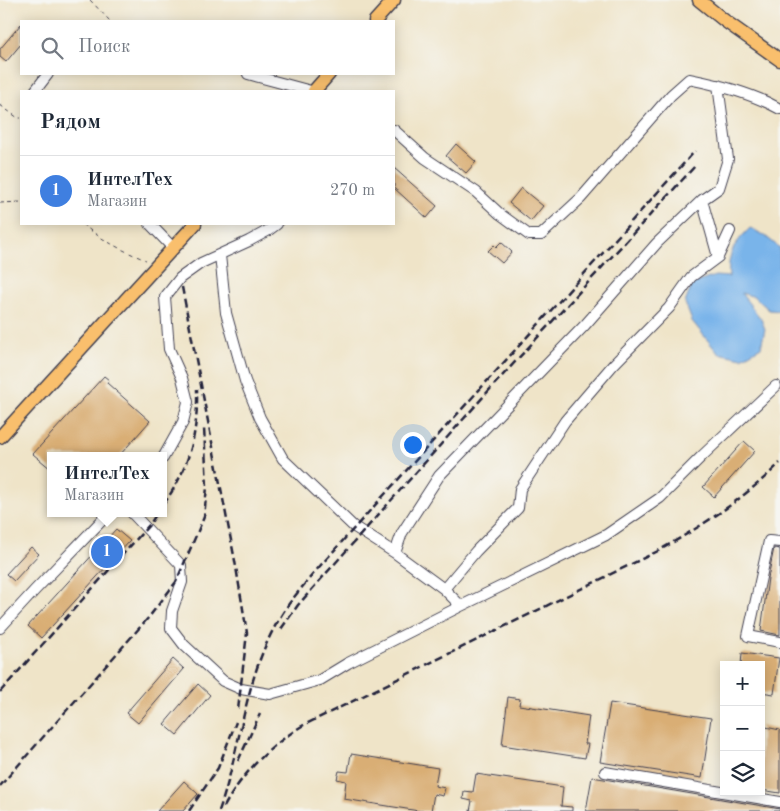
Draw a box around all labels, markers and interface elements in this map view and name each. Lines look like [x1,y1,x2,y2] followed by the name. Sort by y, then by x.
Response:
[20,20,395,75] search box
[38,34,66,62] icon: search
[78,38,130,57] text: Поиск
[40,112,101,133] text: Рядом
[87,171,173,190] text: ИнтелТех
[51,183,61,199] text: 1
[330,183,375,199] text: 270 m
[87,194,147,210] text: Магазин
[400,432,426,458] your location
[47,452,167,517] popup
[64,465,150,484] text: ИнтелТех
[64,488,124,504] text: Магазин
[91,533,123,571] pin: 1
[720,661,765,796] map controls
[720,661,765,706] button: +
[720,706,765,751] button: −
[720,751,765,796] button: layers

